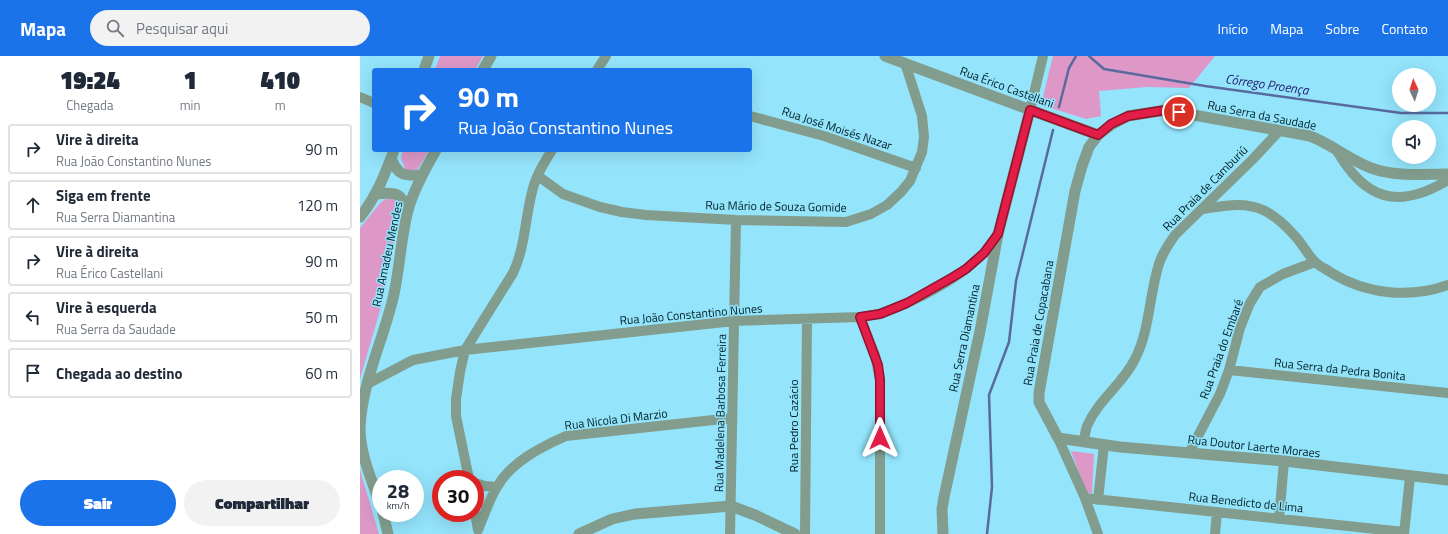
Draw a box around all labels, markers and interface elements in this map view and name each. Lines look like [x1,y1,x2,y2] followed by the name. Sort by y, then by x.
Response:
[90,10,370,46] search box
[20,14,66,43] text: Mapa
[104,17,126,39] icon: search
[136,17,228,40] text: Pesquisar aqui
[1218,18,1248,39] text: Início
[1270,18,1303,39] text: Mapa
[1325,18,1359,39] text: Sobre
[1381,18,1428,39] text: Contato
[957,61,1057,113] street label: Rua Érico Castellani
[60,62,120,98] text: 19:24
[183,62,197,98] text: 1
[260,62,300,98] text: 410
[1224,68,1311,100] water label: Córrego Proença
[1392,68,1436,112] north arrow
[1392,68,1436,164] map controls
[458,75,519,118] text: 90 m
[392,84,444,136] icon: right
[66,95,113,115] text: Chegada
[180,95,200,115] text: min
[275,95,286,115] text: m
[1162,95,1196,129] pin
[1206,95,1318,135] street label: Rua Serra da Saudade
[779,101,895,155] street label: Rua José Moisés Nazar
[1168,101,1190,123] icon: arrive
[458,114,673,141] text: Rua João Constantino Nunes
[1392,120,1436,164] button: sound
[56,128,139,151] text: Vire à direita
[22,138,44,160] icon: right
[305,138,338,161] text: 90 m
[1158,141,1252,235] street label: Rua Praia de Camburiú
[56,151,211,171] text: Rua João Constantino Nunes
[56,184,151,207] text: Siga em frente
[22,194,44,216] icon: ahead
[297,194,338,217] text: 120 m
[705,195,847,217] street label: Rua Mário de Souza Gomide
[367,199,408,309] street label: Rua Amadeu Mendes
[56,207,175,227] text: Rua Serra Diamantina
[56,240,139,263] text: Vire à direita
[22,250,44,272] icon: right
[305,250,338,273] text: 90 m
[1018,259,1058,387] street label: Rua Praia de Copacabana
[56,263,163,283] text: Rua Érico Castellani
[943,282,985,394] street label: Rua Serra Diamantina
[56,296,157,319] text: Vire à esquerda
[1194,296,1248,402] street label: Rua Praia do Embaré
[619,298,764,330] street label: Rua João Constantino Nunes
[22,306,44,328] icon: left
[305,306,338,329] text: 50 m
[56,319,176,339] text: Rua Serra da Saudade
[709,334,731,492] street label: Rua Madelena Barbosa Ferreira
[1273,353,1407,385] street label: Rua Serra da Pedra Bonita
[22,362,44,384] icon: arrive
[56,362,182,385] text: Chegada ao destino
[305,362,338,385] text: 60 m
[784,379,803,473] street label: Rua Pedro Cazácio
[563,403,669,435] street label: Rua Nicola Di Marzio
[859,417,901,459] position arrow
[1187,430,1322,462] street label: Rua Doutor Laerte Moraes
[432,470,484,522] speed limit sign: 30
[387,475,409,506] text: 28
[20,480,176,526] button: Sair
[184,480,340,526] button: Compartilhar
[1188,487,1304,517] street label: Rua Benedicto de Lima
[387,498,409,513] text: km/h

